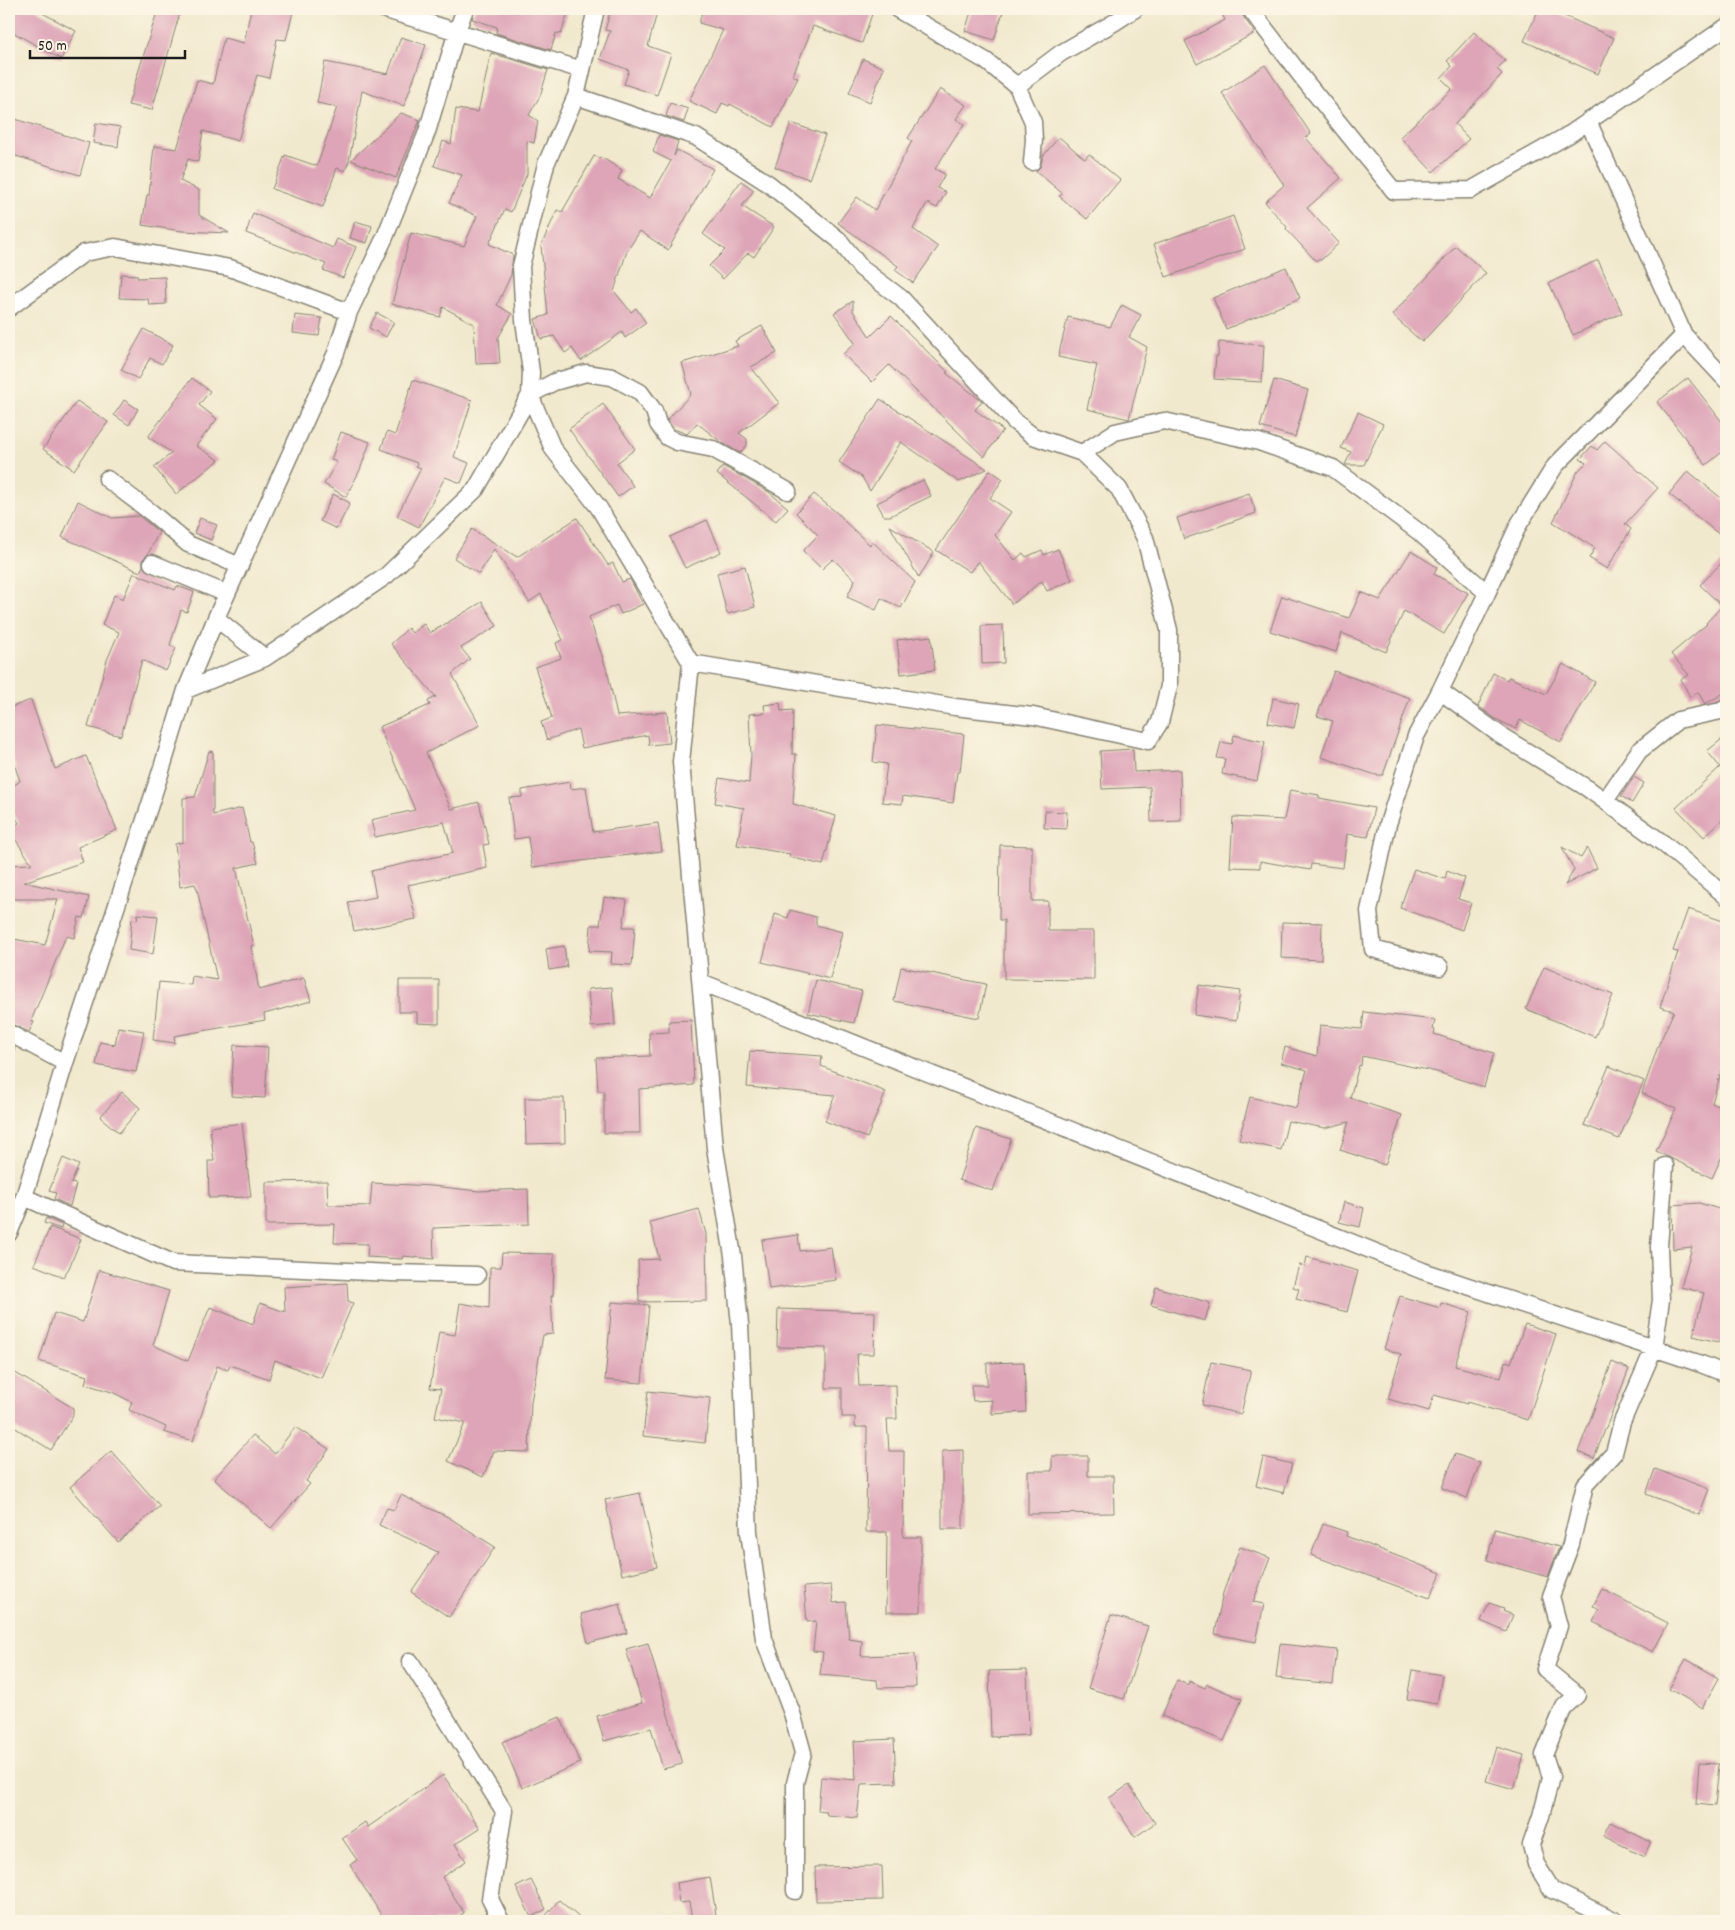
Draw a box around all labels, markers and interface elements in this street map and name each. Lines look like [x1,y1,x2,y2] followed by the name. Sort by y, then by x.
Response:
[30,28,185,60] scale bar
[38,36,67,58] text: 50 m

